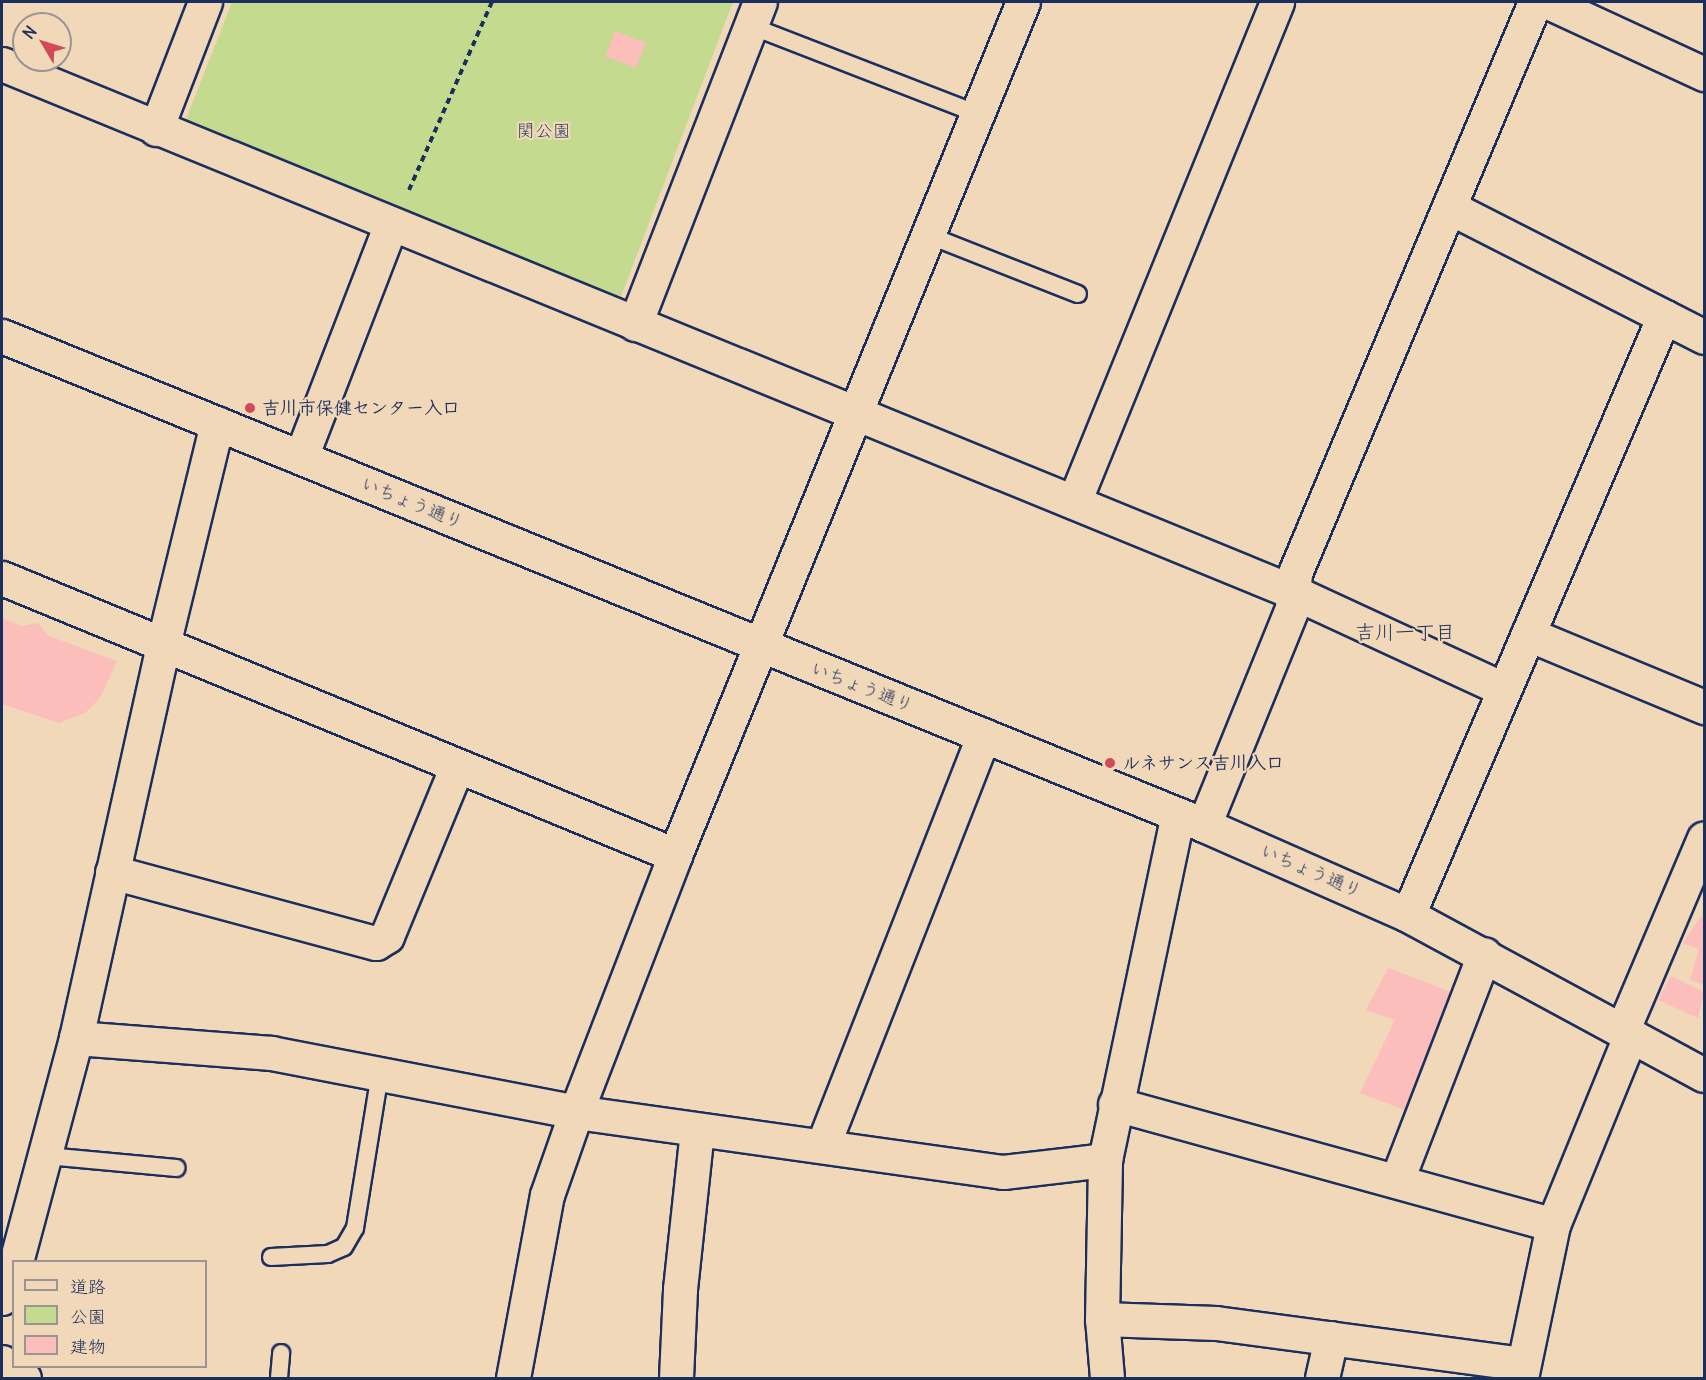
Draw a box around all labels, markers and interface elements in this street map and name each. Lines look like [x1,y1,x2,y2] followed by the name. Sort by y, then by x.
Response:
[12,12,72,72] north arrow
[18,22,41,43] text: N
[517,120,571,142] park label: 関公園
[262,397,460,419] place label: 吉川市保健センター入口
[243,401,257,415] marker: 吉川市保健センター入口
[358,473,466,533] street label: いちょう通り
[1355,619,1455,643] district label: 吉川一丁目
[808,658,916,716] street label: いちょう通り
[1122,752,1284,774] place label: ルネサンス吉川入口
[1103,756,1117,770] marker: ルネサンス吉川入口
[1257,840,1365,902] street label: いちょう通り
[12,1260,207,1368] legend
[70,1275,106,1298] text: 道路
[70,1305,106,1328] text: 公園
[70,1335,106,1358] text: 建物

